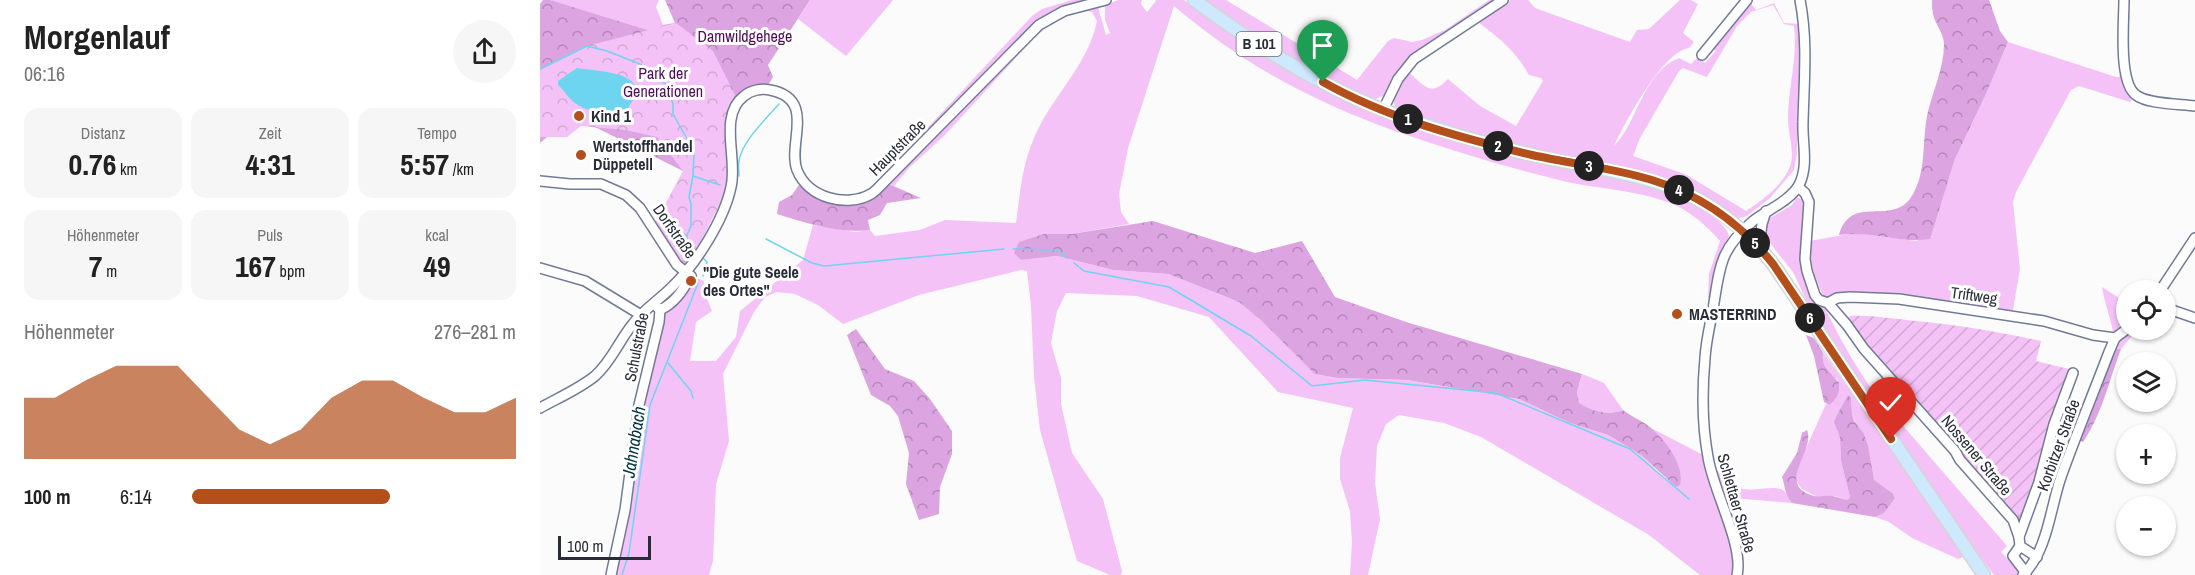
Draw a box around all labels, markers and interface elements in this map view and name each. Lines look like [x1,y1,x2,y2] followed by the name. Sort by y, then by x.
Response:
[24,15,170,59] text: Morgenlauf
[453,20,516,83] button: share
[1297,20,1348,82] pin
[698,25,792,47] park label: Damwildgehege
[1306,29,1339,62] icon: arrive
[1236,32,1282,56] road number: B 101
[24,60,65,87] text: 06:16
[623,62,703,102] park label: Park der Generationen
[1393,104,1423,134] pin: 1
[591,105,632,127] place label: Kind 1
[1404,108,1412,130] text: 1
[572,109,586,123] marker: Kind 1
[864,114,930,180] street label: Hauptstraße
[81,122,125,144] text: Distanz
[259,122,281,144] text: Zeit
[417,122,457,144] text: Tempo
[1483,131,1513,161] pin: 2
[593,135,693,175] place label: Wertstoffhandel Düppetell
[1494,135,1502,157] text: 2
[68,144,116,184] text: 0.76
[245,144,295,184] text: 4:31
[400,144,449,184] text: 5:57
[574,148,588,162] marker: Wertstoffhandel Düppetell
[1574,151,1604,181] pin: 3
[1585,155,1593,177] text: 3
[116,158,138,180] text: km
[449,158,474,180] text: /km
[1664,175,1694,205] pin: 4
[1675,179,1683,201] text: 4
[648,199,702,263] street label: Dorfstraße
[67,224,139,246] text: Höhenmeter
[257,224,283,246] text: Puls
[425,224,449,246] text: kcal
[1740,228,1770,258] pin: 5
[1751,232,1759,254] text: 5
[89,246,103,286] text: 7
[235,246,276,286] text: 167
[423,246,451,286] text: 49
[103,260,117,282] text: m
[276,260,305,282] text: bpm
[703,261,799,301] place label: "Die gute Seele des Ortes"
[684,274,698,288] marker: "Die gute Seele des Ortes"
[2116,280,2176,556] map controls
[2116,280,2176,340] button: locate
[1949,281,1999,309] street label: Triftweg
[1689,303,1776,325] place label: MASTERRIND
[1795,303,1825,333] pin: 6
[1670,307,1684,321] marker: MASTERRIND
[1806,307,1814,329] text: 6
[619,311,653,383] street label: Schulstraße
[24,318,114,345] text: Höhenmeter
[434,318,516,345] text: 276–281 m
[2116,352,2176,412] button: layers
[1865,377,1916,439] pin
[1874,386,1907,419] icon: check
[2031,396,2085,494] street label: Korbitzer Straße
[615,404,652,481] water label: Jahnabach
[1937,410,2017,500] street label: Nossener Straße
[2116,424,2176,484] button: +
[1712,451,1762,555] street label: Schlettaer Straße
[24,483,71,510] text: 100 m
[120,483,152,510] text: 6:14
[2116,496,2176,556] button: −
[558,533,651,560] scale bar
[567,535,603,557] text: 100 m

